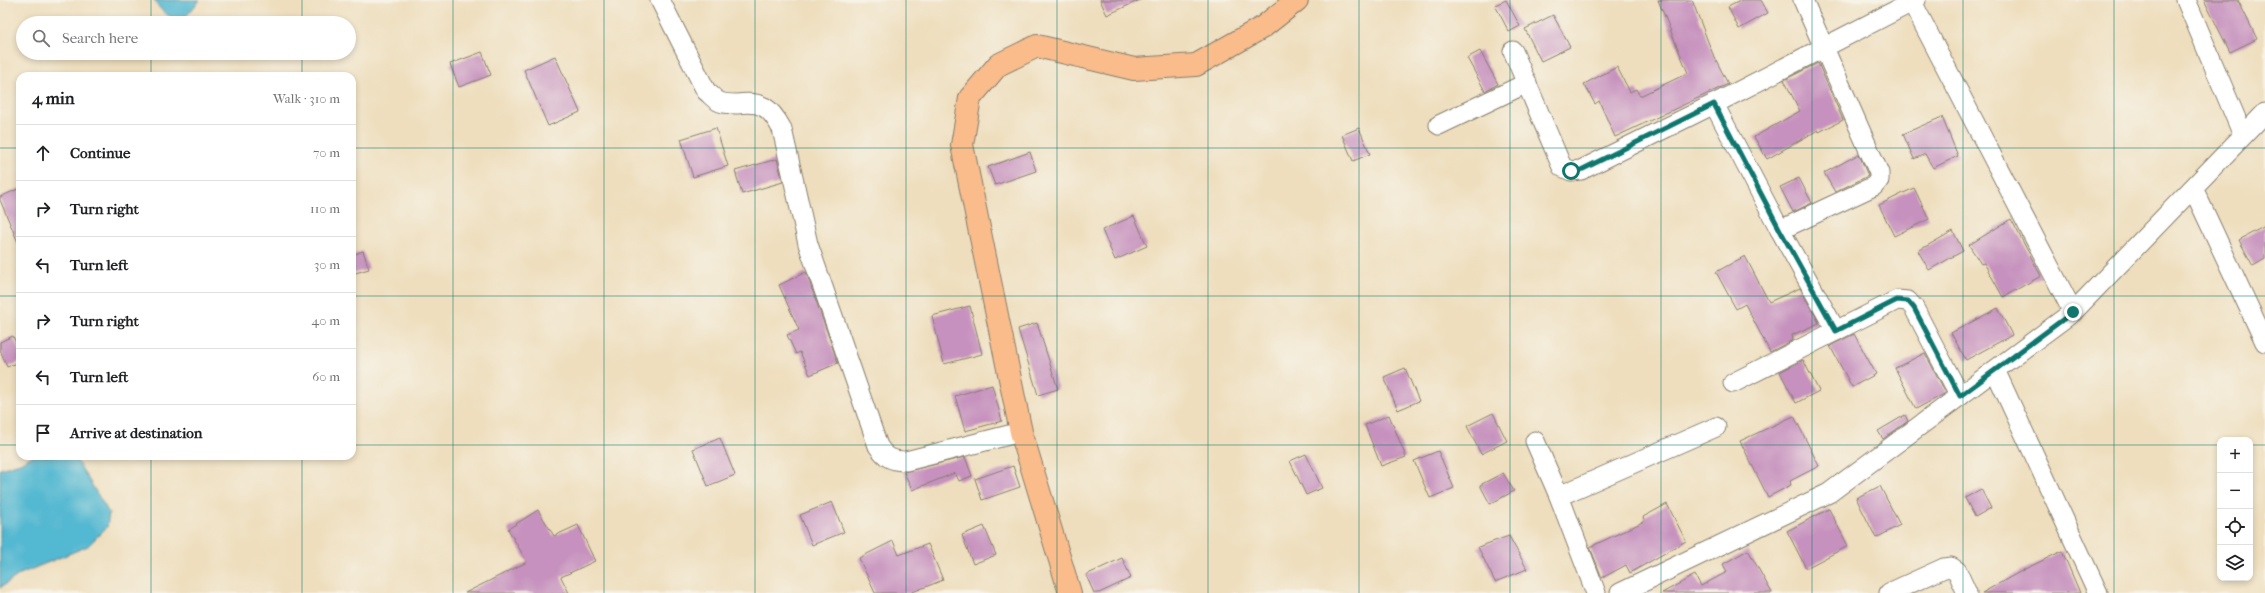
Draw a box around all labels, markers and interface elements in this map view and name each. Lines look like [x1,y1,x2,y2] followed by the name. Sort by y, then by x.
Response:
[16,16,356,60] search box
[30,27,52,49] icon: search
[62,29,138,47] text: Search here
[32,88,75,108] text: 4 min
[273,91,340,106] text: Walk · 310 m
[32,142,54,164] icon: ahead
[70,144,130,162] text: Continue
[313,145,340,160] text: 70 m
[1562,162,1580,180] route start
[32,198,54,220] icon: right
[70,200,139,218] text: Turn right
[310,201,340,216] text: 110 m
[32,254,54,276] icon: left
[70,256,128,274] text: Turn left
[314,257,340,272] text: 30 m
[2064,303,2082,321] route end
[32,310,54,332] icon: right
[70,312,139,330] text: Turn right
[312,313,340,328] text: 40 m
[32,366,54,388] icon: left
[70,368,128,386] text: Turn left
[312,369,340,384] text: 60 m
[32,422,54,444] icon: arrive
[70,424,202,442] text: Arrive at destination
[2217,437,2253,581] map controls
[2217,437,2253,473] button: +
[2217,473,2253,509] button: −
[2217,509,2253,545] button: locate
[2217,545,2253,581] button: layers

